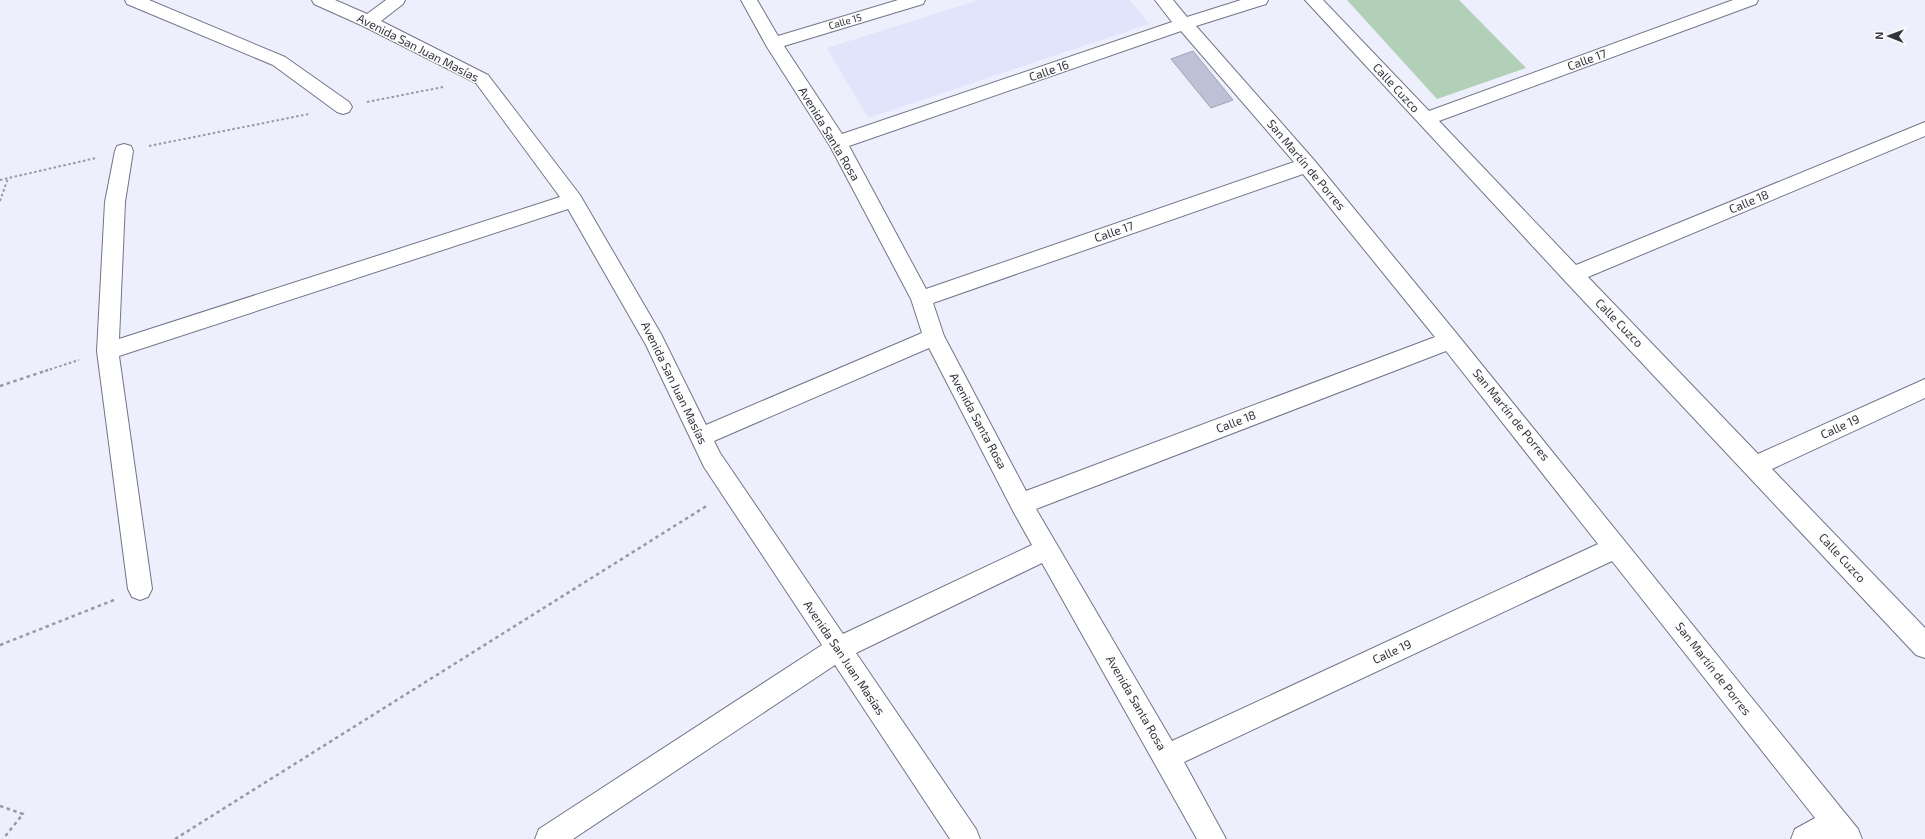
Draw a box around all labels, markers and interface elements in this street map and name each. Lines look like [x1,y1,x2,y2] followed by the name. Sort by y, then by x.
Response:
[355,10,482,84] street label: Avenida San Juan Masías
[827,11,863,31] street label: Calle 15
[1869,16,1909,56] north arrow
[1872,32,1885,40] text: N
[1565,46,1608,73] street label: Calle 17
[1027,57,1071,83] street label: Calle 16
[1370,60,1423,115] street label: Calle Cuzco
[796,84,863,183] street label: Avenida Santa Rosa
[1265,116,1349,212] street label: San Martín de Porres
[1727,186,1771,216] street label: Calle 18
[1092,218,1135,244] street label: Calle 17
[1593,295,1646,350] street label: Calle Cuzco
[639,319,711,446] street label: Avenida San Juan Masías
[1470,366,1553,463] street label: San Martín de Porres
[948,370,1010,471] street label: Avenida Santa Rosa
[1214,407,1258,435] street label: Calle 18
[1818,411,1861,441] street label: Calle 19
[1816,530,1869,585] street label: Calle Cuzco
[801,598,888,717] street label: Avenida San Juan Masías
[1673,619,1754,718] street label: San Martín de Porres
[1370,636,1413,666] street label: Calle 19
[1104,653,1170,752] street label: Avenida Santa Rosa

